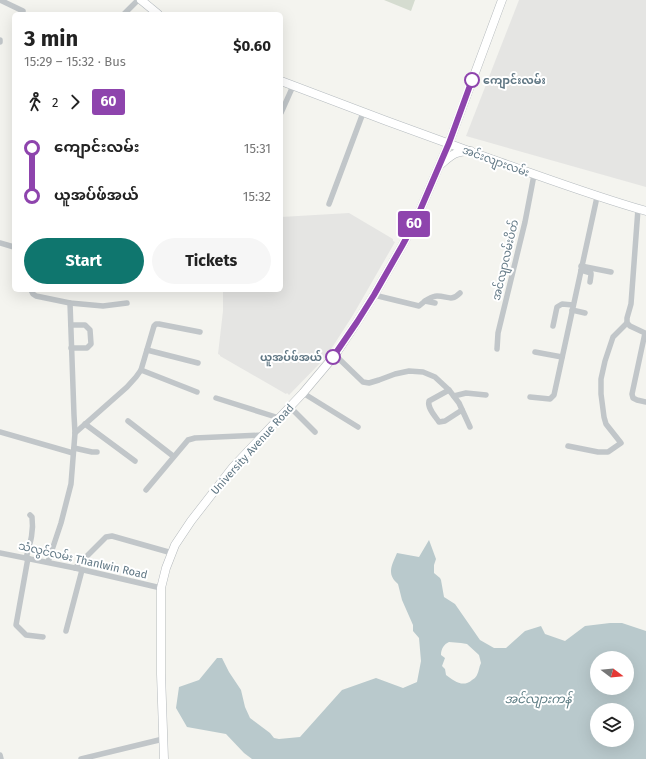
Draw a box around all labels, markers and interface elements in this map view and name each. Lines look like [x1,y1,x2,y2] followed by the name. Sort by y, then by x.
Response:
[24,25,78,52] text: 3 min
[233,37,271,55] text: $0.60
[24,54,126,69] text: 15:29 – 15:32 · Bus
[464,72,480,88] marker: ကျောင်းလမ်း
[483,73,546,89] place label: ကျောင်းလမ်း
[24,91,46,113] icon: walk
[64,91,86,113] icon: forward
[100,93,117,110] text: 60
[52,95,58,110] text: 2
[54,138,139,156] text: ကျောင်းလမ်း
[244,141,271,156] text: 15:31
[460,142,532,182] street label: အင်းလျားလမ်း
[54,186,139,204] text: ယူအပ်ဖ်အယ်
[243,189,271,204] text: 15:32
[396,211,432,237] line badge: 60
[406,215,422,232] text: 60
[489,218,523,302] street label: အင်လျာလမ်းပိတ်
[24,238,144,284] button: Start
[152,238,271,284] button: Tickets
[325,349,341,365] marker: ယူအပ်ဖ်အယ်
[260,350,322,367] place label: ယူအပ်ဖ်အယ်
[208,401,297,497] street label: University Avenue Road
[17,538,149,584] street label: သံလွင်လမ်း Thanlwin Road
[590,651,634,695] north arrow
[590,651,634,747] map controls
[504,690,573,709] water label: အင်လျားကန်
[590,703,634,747] button: layers

